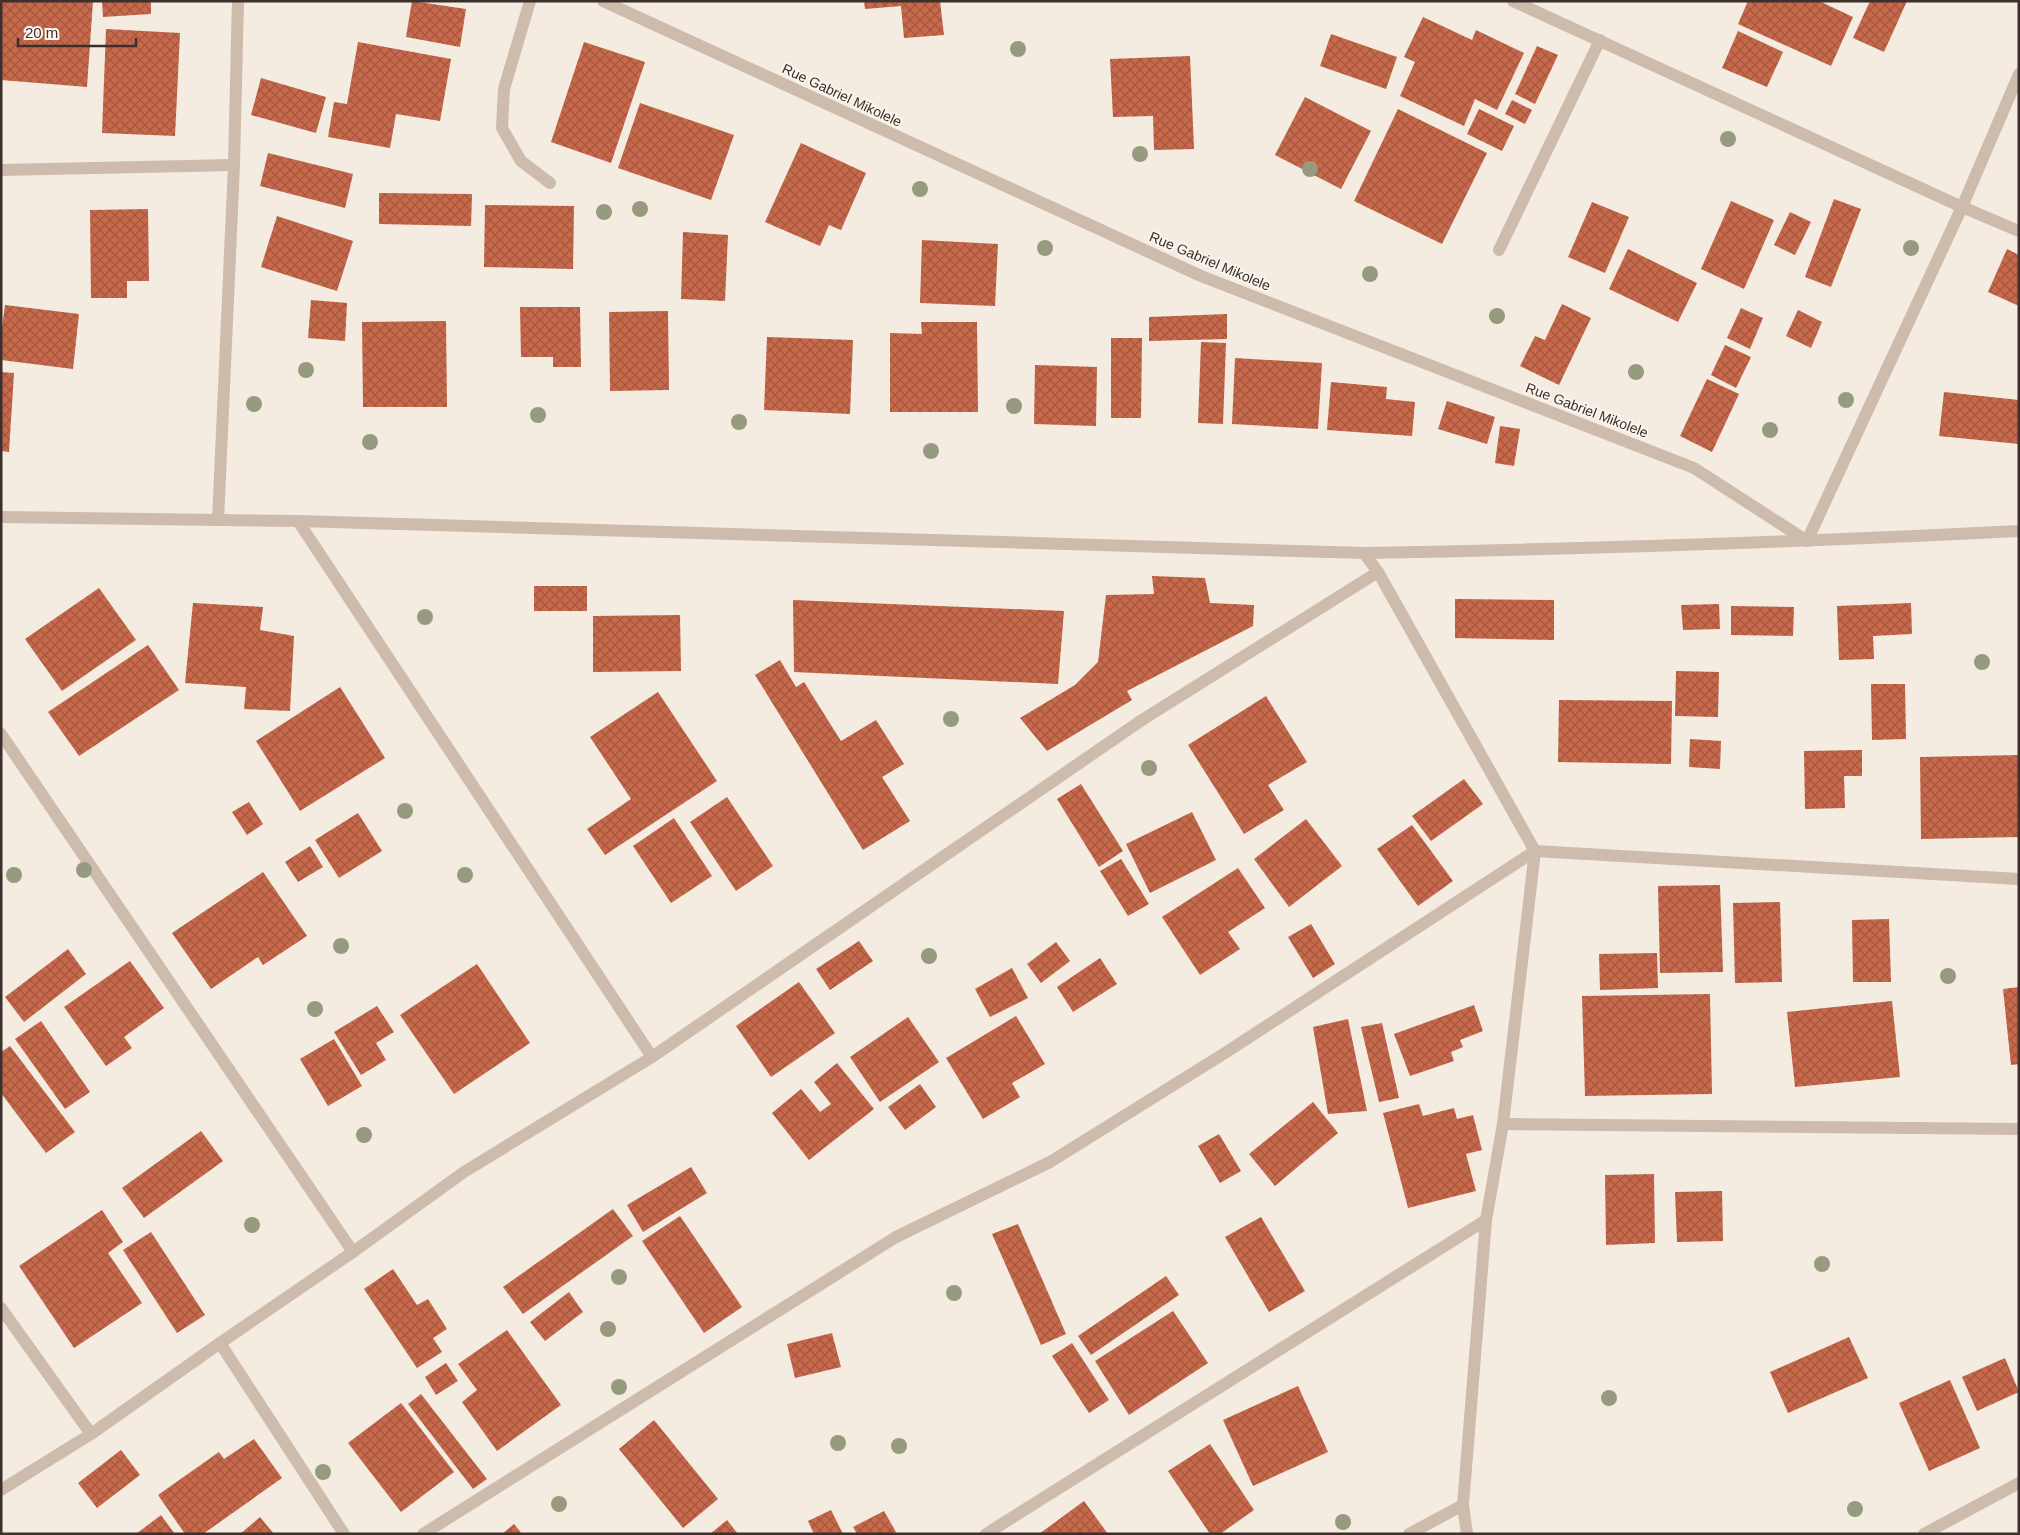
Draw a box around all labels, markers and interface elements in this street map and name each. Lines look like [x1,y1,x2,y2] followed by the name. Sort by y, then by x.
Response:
[18,15,135,47] scale bar
[25,24,58,41] text: 20 m
[780,60,904,130] street label: Rue Gabriel Mikolele
[1147,228,1273,294] street label: Rue Gabriel Mikolele
[1523,379,1651,441] street label: Rue Gabriel Mikolele

